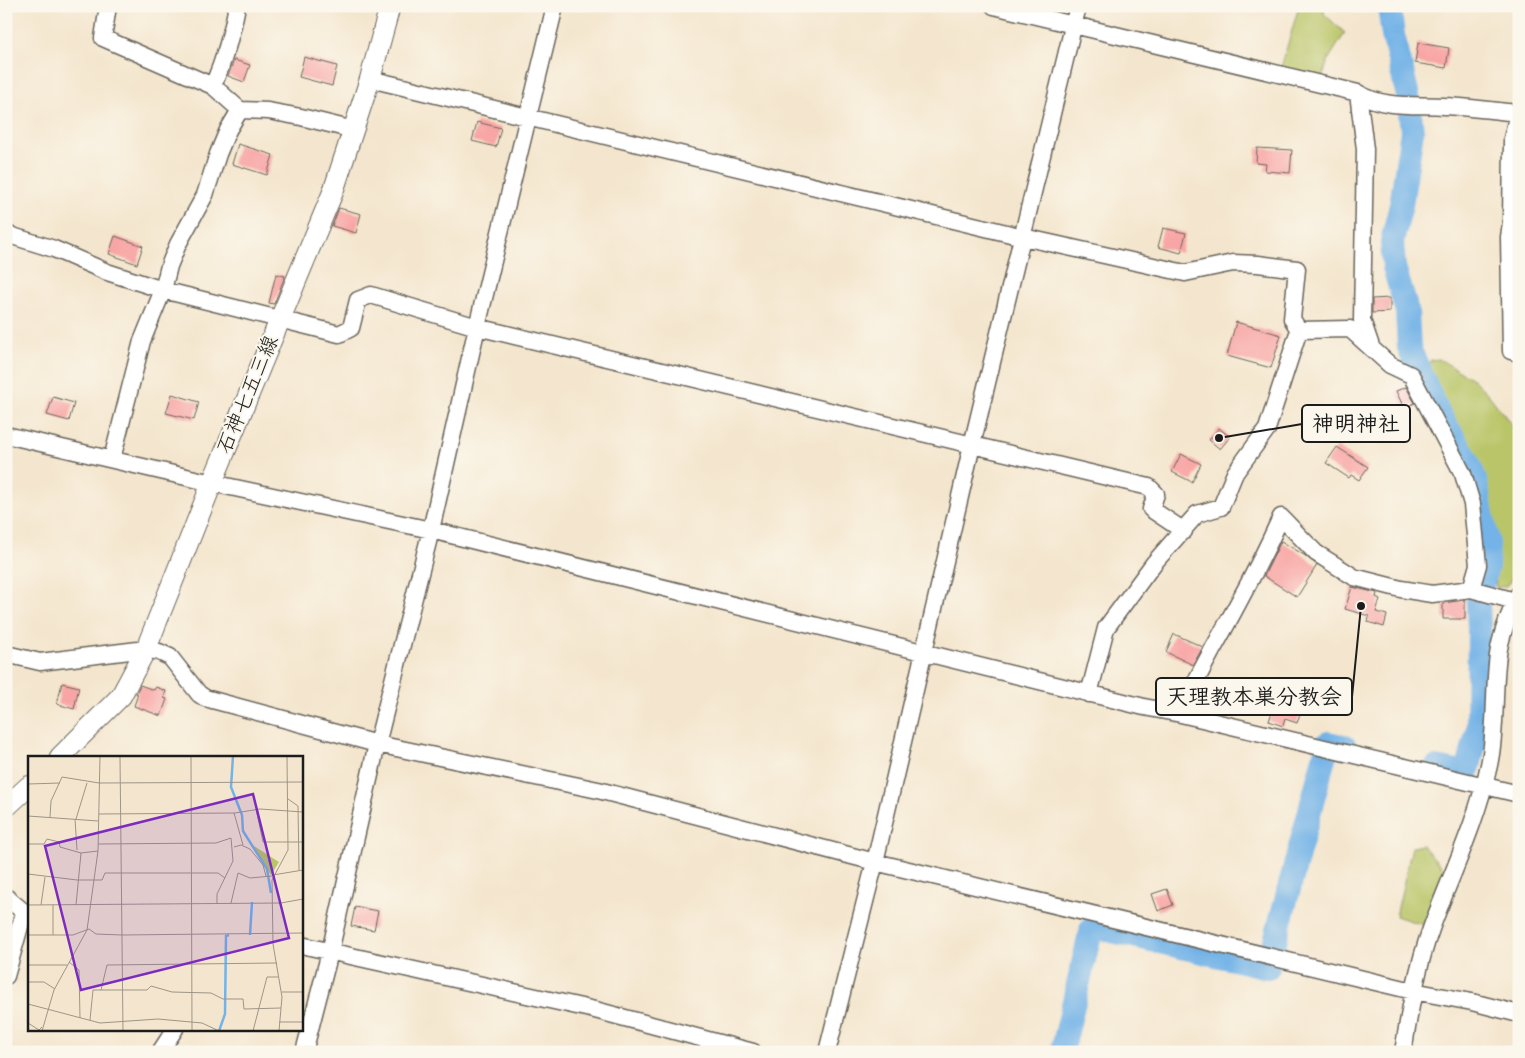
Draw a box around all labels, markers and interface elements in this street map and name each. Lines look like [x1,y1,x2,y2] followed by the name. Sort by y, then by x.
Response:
[211,331,287,459] street label: 石神七五三線
[1302,405,1410,442] callout: 神明神社
[1312,410,1400,442] text: 神明神社
[1156,678,1352,715] callout: 天理教本巣分教会
[1166,683,1342,715] text: 天理教本巣分教会
[28,756,302,1030] inset map

